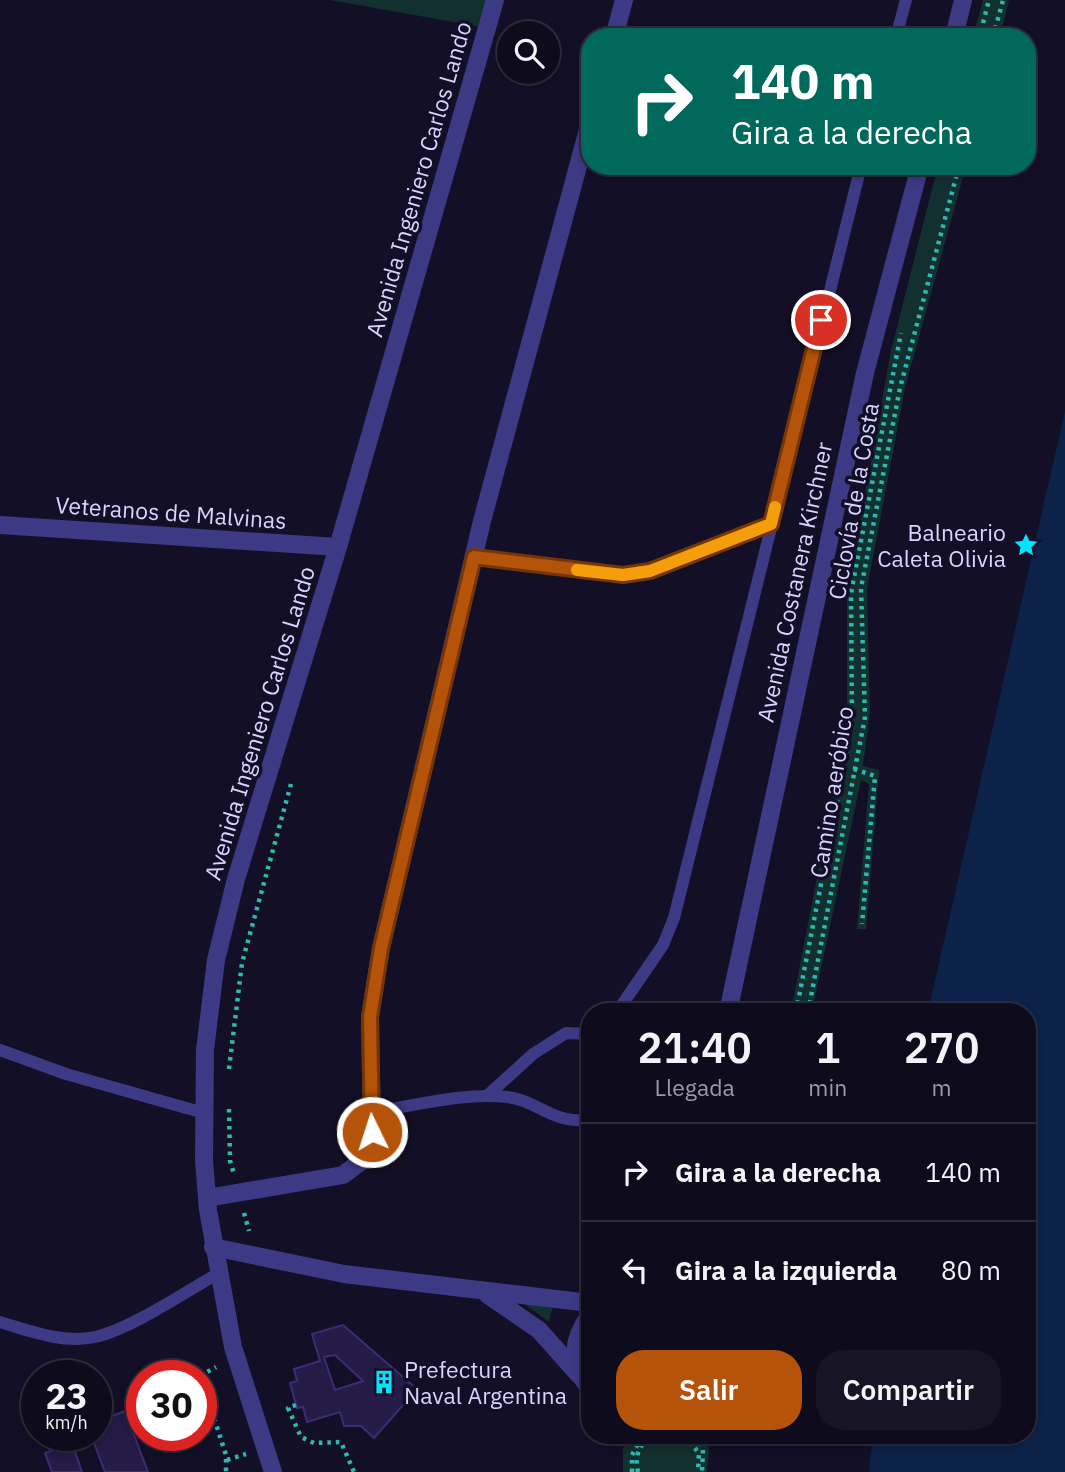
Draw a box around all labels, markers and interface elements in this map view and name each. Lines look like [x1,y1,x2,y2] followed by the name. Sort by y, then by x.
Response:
[359,18,477,340] street label: Avenida Ingeniero Carlos Lando
[497,21,560,84] map controls
[497,21,560,84] button: search
[731,49,875,112] text: 140 m
[616,56,707,147] icon: right
[731,111,972,153] text: Gira a la derecha
[791,290,851,350] pin
[802,301,840,339] icon: arrive
[821,400,885,602] street label: Ciclovía de la Costa
[750,439,838,725] street label: Avenida Costanera Kirchner
[54,489,288,535] street label: Veteranos de Malvinas
[877,517,1006,573] place label: Balneario Caleta Olivia
[1012,531,1040,559] place icon: Balneario Caleta Olivia
[197,562,321,884] street label: Avenida Ingeniero Carlos Lando
[803,704,859,880] street label: Camino aeróbico
[638,1020,752,1075] text: 21:40
[815,1020,840,1075] text: 1
[904,1020,979,1075] text: 270
[654,1072,735,1102] text: Llegada
[808,1072,847,1102] text: min
[932,1072,952,1102] text: m
[335,1095,409,1169] position arrow
[616,1153,654,1191] icon: right
[675,1155,881,1189] text: Gira a la derecha
[925,1155,1001,1189] text: 140 m
[616,1251,654,1289] icon: left
[675,1253,897,1287] text: Gira a la izquierda
[941,1253,1001,1287] text: 80 m
[616,1350,802,1430] button: Salir
[816,1350,1001,1430] button: Compartir
[404,1354,567,1410] place label: Prefectura Naval Argentina
[126,1360,217,1451] speed limit sign: 30
[370,1368,398,1396] building icon: Prefectura Naval Argentina
[45,1373,88,1419] text: 23
[45,1411,88,1434] text: km/h

